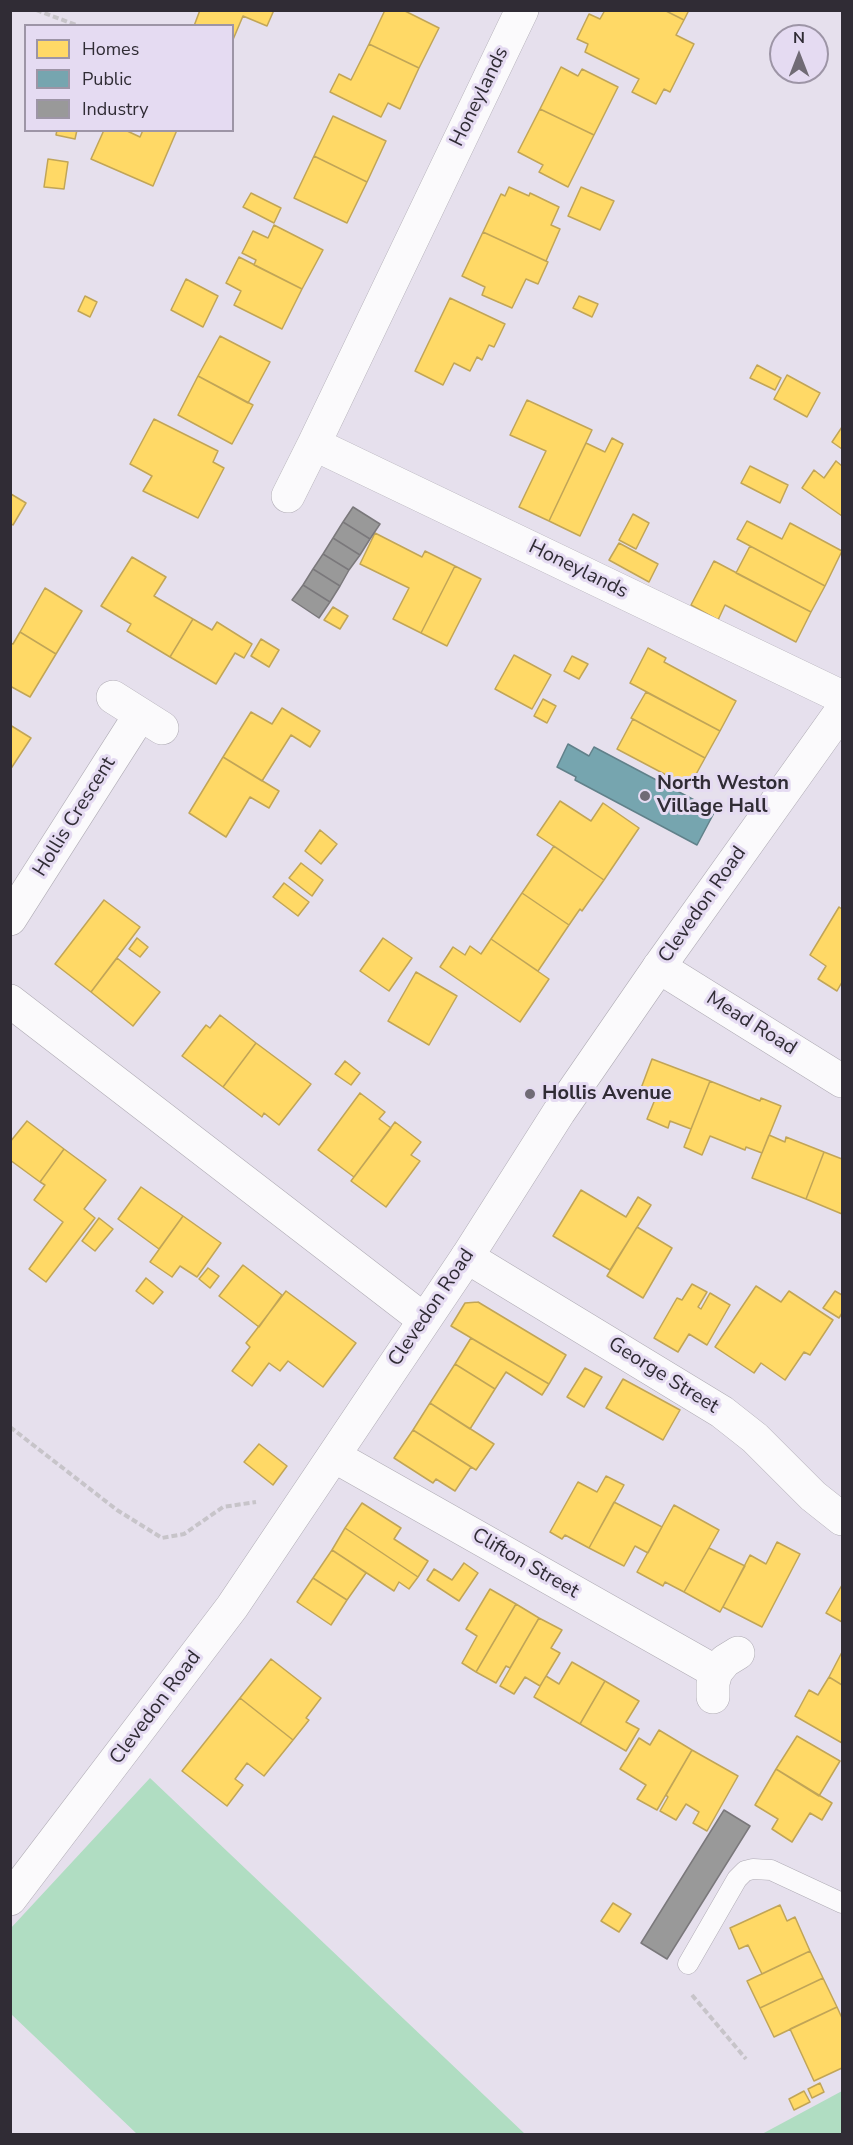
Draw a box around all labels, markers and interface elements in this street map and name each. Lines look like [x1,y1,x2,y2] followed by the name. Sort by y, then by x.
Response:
[24,24,234,132] legend
[769,24,829,84] north arrow
[793,27,805,49] text: N
[82,37,139,61] text: Homes
[446,43,514,151] street label: Honeylands
[82,67,132,91] text: Public
[82,97,149,121] text: Industry
[524,536,632,604] street label: Honeylands
[29,753,121,881] street label: Hollis Crescent
[657,772,789,819] place label: North Weston Village Hall
[638,789,652,803] marker: North Weston Village Hall
[654,842,752,968] street label: Clevedon Road
[702,987,800,1061] street label: Mead Road
[542,1082,672,1106] place label: Hollis Avenue
[523,1087,537,1101] marker: Hollis Avenue
[384,1245,480,1371] street label: Clevedon Road
[603,1333,723,1419] street label: George Street
[467,1524,583,1604] street label: Clifton Street
[105,1646,207,1770] street label: Clevedon Road

